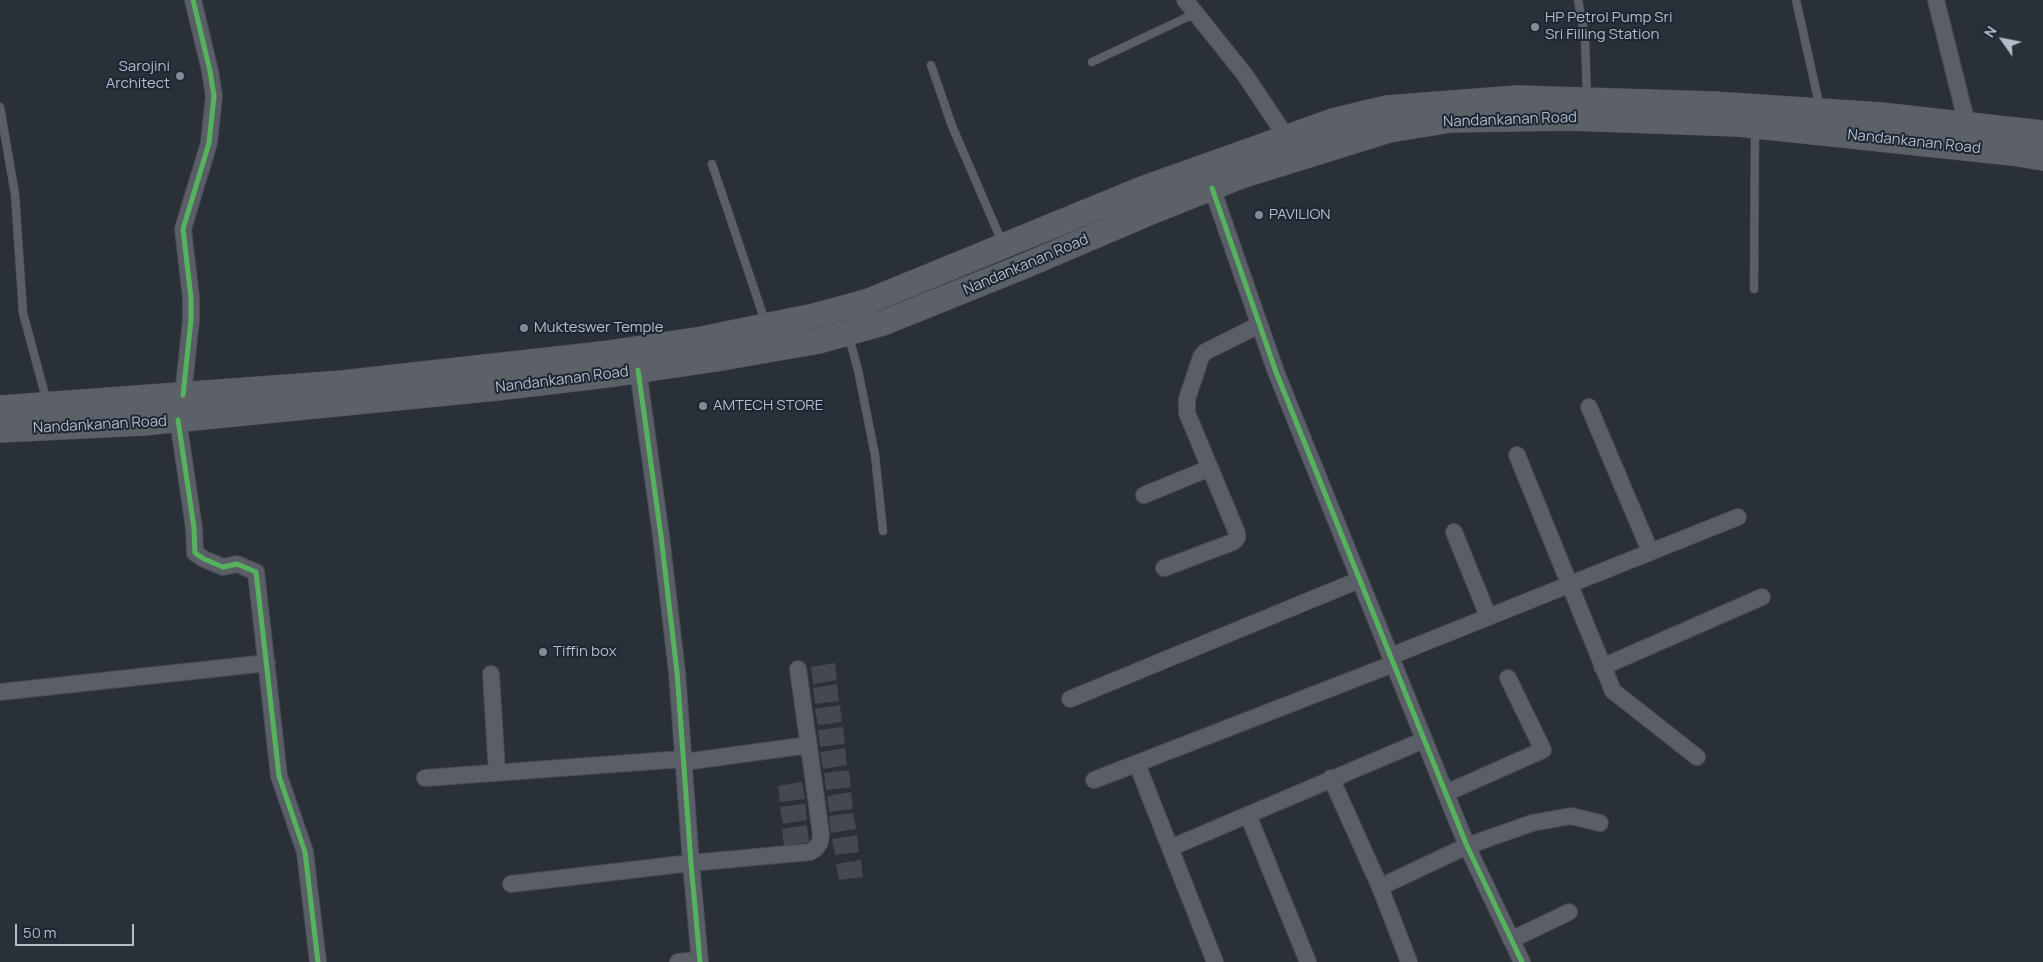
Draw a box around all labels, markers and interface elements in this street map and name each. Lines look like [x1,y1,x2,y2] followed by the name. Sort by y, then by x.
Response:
[1545,9,1672,44] place label: HP Petrol Pump Sri Sri Filling Station
[1978,15,2028,65] north arrow
[1529,21,1541,33] marker: HP Petrol Pump Sri Sri Filling Station
[1979,22,2001,41] text: N
[106,58,170,93] place label: Sarojini Architect
[174,70,186,82] marker: Sarojini Architect
[1443,109,1577,131] street label: Nandankanan Road
[1846,126,1982,158] street label: Nandankanan Road
[1269,206,1331,224] place label: PAVILION
[1253,209,1265,221] marker: PAVILION
[961,231,1091,299] street label: Nandankanan Road
[534,319,664,337] place label: Mukteswer Temple
[518,322,530,334] marker: Mukteswer Temple
[494,363,630,397] street label: Nandankanan Road
[713,397,823,415] place label: AMTECH STORE
[697,400,709,412] marker: AMTECH STORE
[33,413,167,437] street label: Nandankanan Road
[553,643,617,661] place label: Tiffin box
[537,646,549,658] marker: Tiffin box
[18,914,136,946] scale bar
[23,922,57,943] text: 50 m

